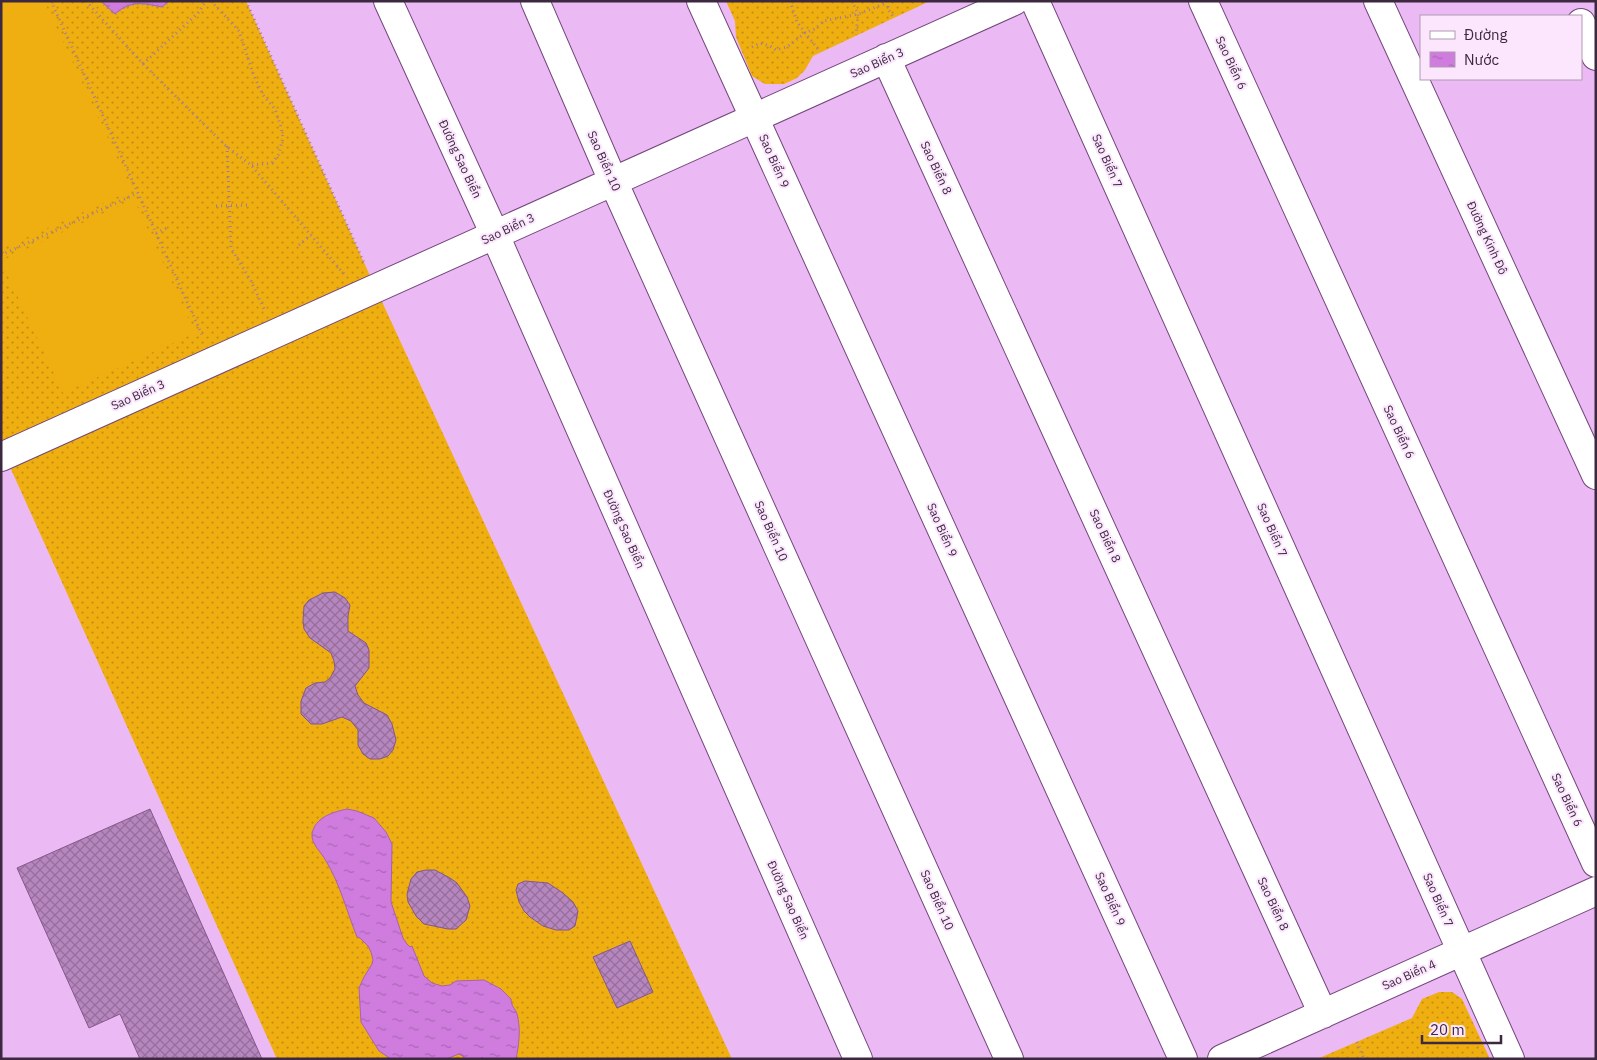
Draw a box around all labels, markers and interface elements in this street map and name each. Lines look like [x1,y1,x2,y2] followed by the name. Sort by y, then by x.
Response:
[1420,15,1582,80] legend
[1464,25,1508,44] text: Đường
[1213,34,1250,92] street label: Sao Biển 6
[848,44,906,81] street label: Sao Biển 3
[1464,50,1500,69] text: Nước
[436,117,485,200] street label: Đường Sao Biển
[585,128,624,193] street label: Sao Biển 10
[756,132,793,190] street label: Sao Biển 9
[1089,132,1126,190] street label: Sao Biển 7
[918,139,955,197] street label: Sao Biển 8
[1464,199,1511,277] street label: Đường Kinh Đô
[479,210,537,247] street label: Sao Biển 3
[109,376,167,413] street label: Sao Biển 3
[1381,403,1418,461] street label: Sao Biển 6
[600,487,649,571] street label: Đường Sao Biển
[752,498,791,563] street label: Sao Biển 10
[924,501,961,559] street label: Sao Biển 9
[1254,501,1291,559] street label: Sao Biển 7
[1087,507,1124,565] street label: Sao Biển 8
[1549,771,1586,829] street label: Sao Biển 6
[764,858,813,942] street label: Đường Sao Biển
[918,867,957,932] street label: Sao Biển 10
[1092,870,1129,928] street label: Sao Biển 9
[1420,871,1457,929] street label: Sao Biển 7
[1255,875,1292,933] street label: Sao Biển 8
[1380,956,1438,993] street label: Sao Biển 4
[1422,1012,1501,1044] scale bar
[1430,1020,1465,1039] text: 20 m

